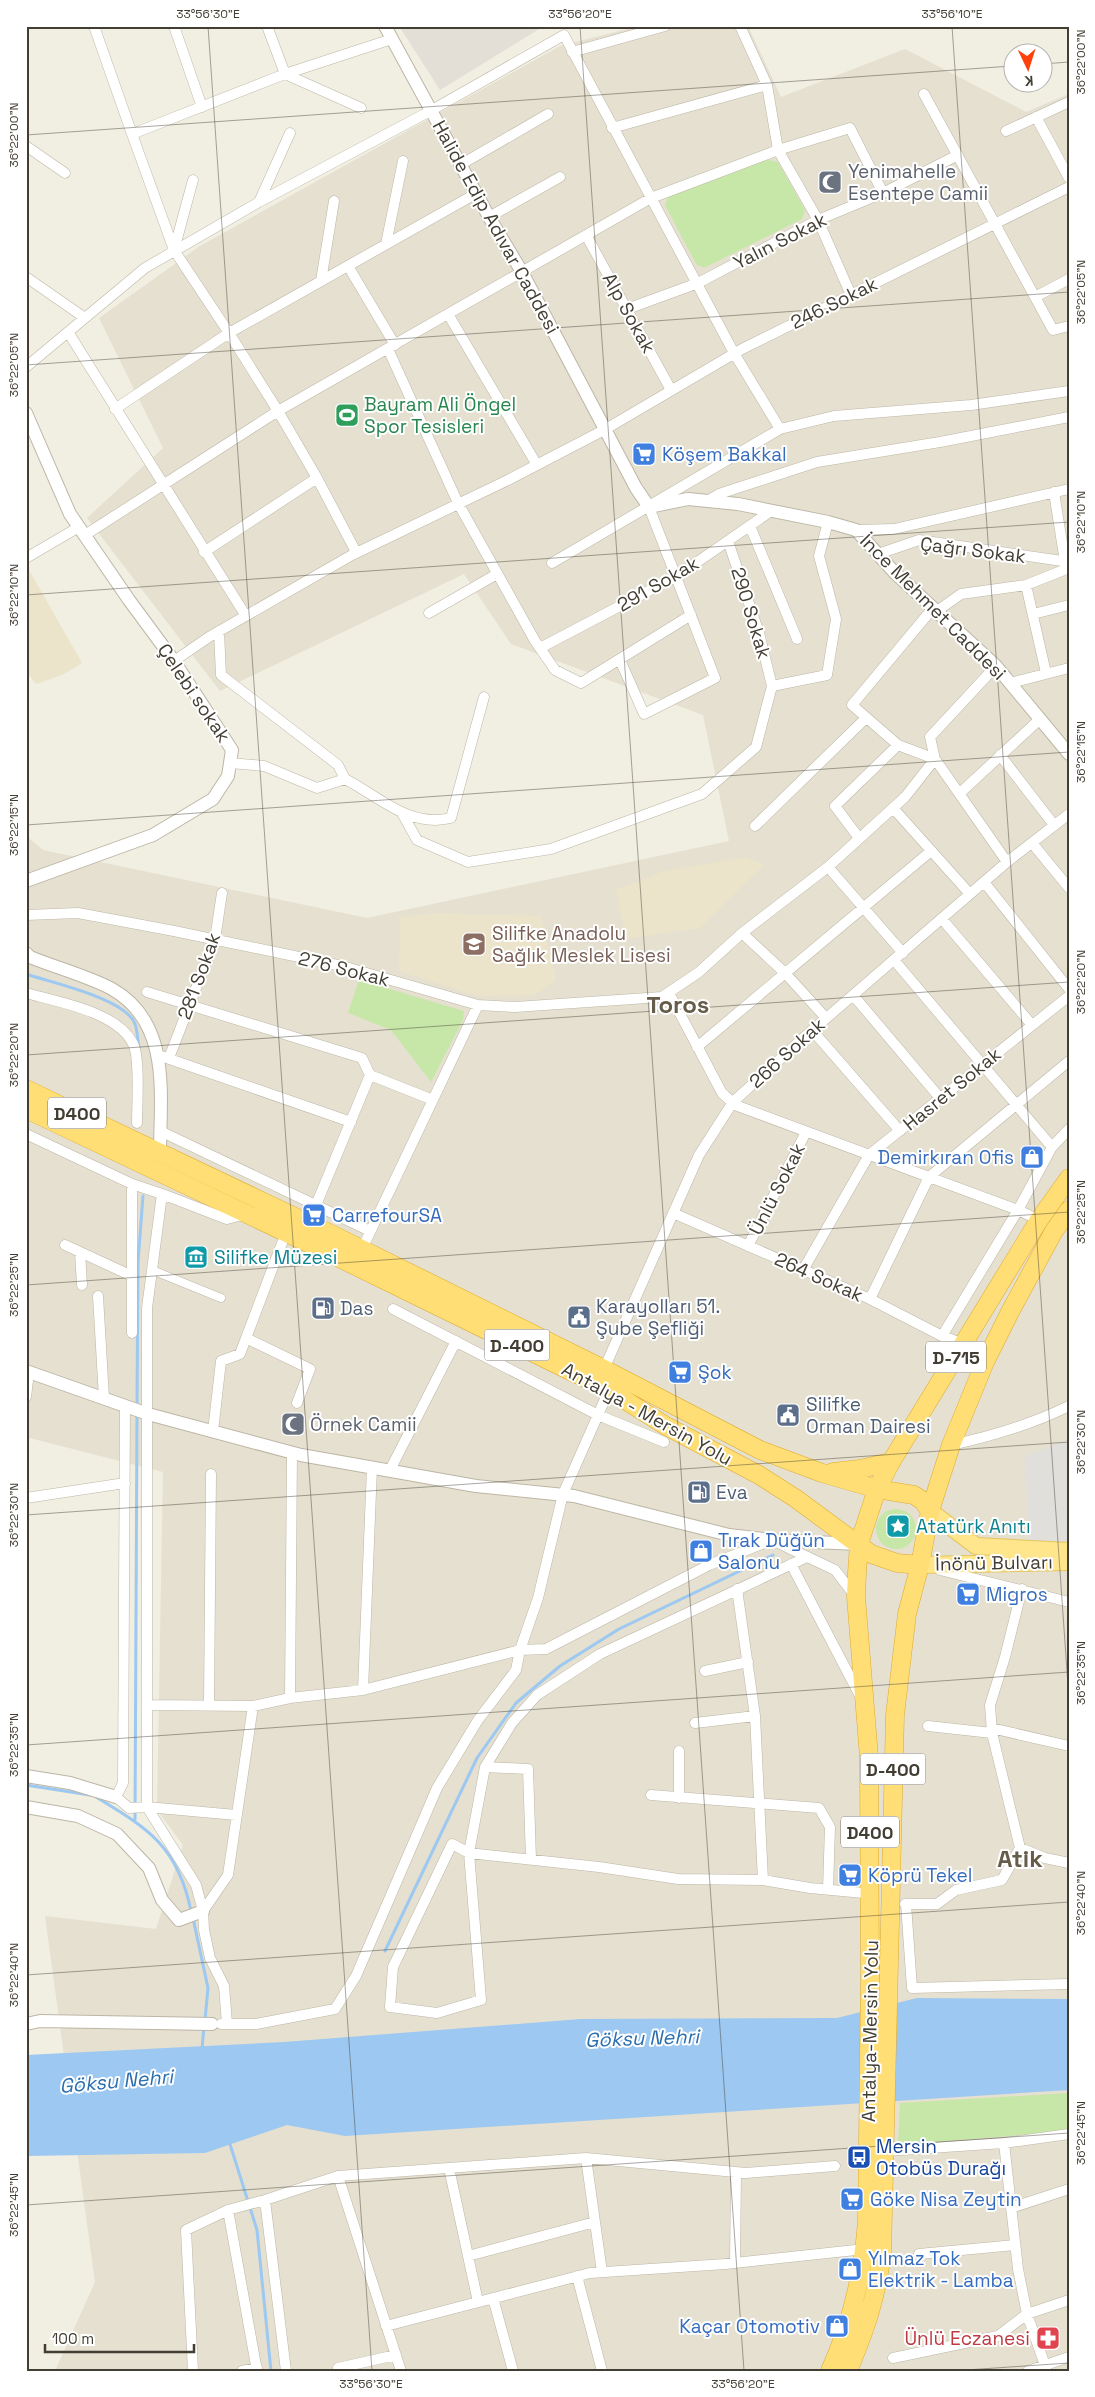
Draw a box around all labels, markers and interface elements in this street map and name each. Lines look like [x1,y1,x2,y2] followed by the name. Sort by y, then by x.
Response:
[176,6,240,22] text: 33°56'30"E
[548,6,612,22] text: 33°56'20"E
[921,6,983,22] text: 33°56'10"E
[1073,29,1089,95] text: 36°22'00"N
[1002,42,1052,92] north arrow
[1024,72,1034,90] text: K
[6,102,22,168] text: 36°22'00"N
[427,116,565,338] street label: Halide Edip Adıvar Caddesi
[848,159,988,206] place label: Yenimahelle Esentepe Camii
[817,169,843,195] mosque icon: Yenimahelle Esentepe Camii
[729,207,831,275] street label: Yalın Sokak
[1073,260,1089,324] text: 36°22'05"N
[597,268,661,358] street label: Alp Sokak
[786,271,882,335] street label: 246.Sokak
[6,333,22,397] text: 36°22'05"N
[364,392,516,439] place label: Bayram Ali Öngel Spor Tesisleri
[334,402,360,428] sports icon: Bayram Ali Öngel Spor Tesisleri
[631,441,657,467] supermarket icon: Köşem Bakkal
[662,442,787,467] place label: Köşem Bakkal
[1073,491,1089,553] text: 36°22'10"N
[854,528,1012,686] street label: İnce Mehmet Caddesi
[919,531,1027,569] street label: Çağrı Sokak
[613,551,703,617] street label: 291 Sokak
[6,564,22,626] text: 36°22'10"N
[725,564,777,662] street label: 290 Sokak
[152,639,236,747] street label: Çelebi sokak
[1073,721,1089,783] text: 36°22'15"N
[6,794,22,856] text: 36°22'15"N
[492,921,671,968] place label: Silifke Anadolu Sağlık Meslek Lisesi
[172,929,226,1023] street label: 281 Sokak
[461,931,487,957] school or university icon: Silifke Anadolu Sağlık Meslek Lisesi
[296,946,392,992] street label: 276 Sokak
[1073,950,1089,1014] text: 36°22'20"N
[647,989,709,1020] district label: Toros
[744,1012,830,1094] street label: 266 Sokak
[6,1023,22,1087] text: 36°22'20"N
[898,1042,1006,1136] street label: Hasret Sokak
[48,1098,106,1128] road number: D400
[743,1139,811,1239] street label: Ünlü Sokak
[1019,1144,1045,1170] shop icon: Demirkıran Ofis
[878,1145,1014,1170] place label: Demirkıran Ofis
[1073,1180,1089,1244] text: 36°22'25"N
[301,1202,327,1228] supermarket icon: CarrefourSA
[332,1203,442,1228] place label: CarrefourSA
[183,1244,209,1270] museum icon: Silifke Müzesi
[214,1245,337,1270] place label: Silifke Müzesi
[771,1246,867,1308] street label: 264 Sokak
[6,1253,22,1317] text: 36°22'25"N
[596,1294,720,1341] place label: Karayolları 51. Şube Şefliği
[310,1295,336,1321] fuel station icon: Das
[340,1296,373,1321] place label: Das
[566,1304,592,1330] public building icon: Karayolları 51. Şube Şefliği
[484,1330,550,1360] road number: D-400
[926,1341,986,1372] road number: D-715
[557,1357,737,1471] street label: Antalya - Mersin Yolu
[667,1359,693,1385] supermarket icon: Şok
[698,1360,732,1385] place label: Şok
[806,1392,931,1439] place label: Silifke Orman Dairesi
[775,1402,801,1428] public building icon: Silifke Orman Dairesi
[1073,1410,1089,1474] text: 36°22'30"N
[280,1411,306,1437] mosque icon: Örnek Camii
[310,1412,417,1437] place label: Örnek Camii
[686,1479,712,1505] fuel station icon: Eva
[716,1480,748,1505] place label: Eva
[6,1483,22,1547] text: 36°22'30"N
[885,1513,911,1539] place icon: Atatürk Anıtı
[916,1514,1031,1539] place label: Atatürk Anıtı
[718,1528,825,1575] place label: Tırak Düğün Salonu
[688,1538,714,1564] shop icon: Tırak Düğün Salonu
[935,1549,1053,1577] street label: İnönü Bulvarı
[955,1581,981,1607] supermarket icon: Migros
[986,1582,1048,1607] place label: Migros
[1073,1641,1089,1705] text: 36°22'35"N
[6,1713,22,1777] text: 36°22'35"N
[860,1754,926,1785] road number: D-400
[841,1816,899,1848] road number: D400
[997,1843,1043,1874] district label: Atik
[837,1862,863,1888] supermarket icon: Köprü Tekel
[868,1863,973,1888] place label: Köprü Tekel
[1073,1871,1089,1935] text: 36°22'40"N
[856,1940,884,2122] street label: Antalya-Mersin Yolu
[6,1943,22,2007] text: 36°22'40"N
[585,2023,701,2053] water label: Göksu Nehri
[58,2063,176,2099] water label: Göksu Nehri
[1073,2101,1089,2165] text: 36°22'45"N
[876,2134,1006,2181] place label: Mersin Otobüs Durağı
[846,2144,872,2170] bus stop icon: Mersin Otobüs Durağı
[6,2173,22,2237] text: 36°22'45"N
[839,2186,865,2212] supermarket icon: Göke Nisa Zeytin
[870,2187,1022,2212] place label: Göke Nisa Zeytin
[868,2246,1014,2293] place label: Yılmaz Tok Elektrik - Lamba
[837,2256,863,2282] shop icon: Yılmaz Tok Elektrik - Lamba
[824,2313,850,2339] shop icon: Kaçar Otomotiv
[679,2314,820,2339] place label: Kaçar Otomotiv
[45,2322,194,2354] scale bar
[1035,2325,1061,2351] pharmacy icon: Ünlü Eczanesi
[904,2326,1030,2351] place label: Ünlü Eczanesi
[52,2329,94,2348] text: 100 m
[339,2376,403,2392] text: 33°56'30"E
[711,2376,775,2392] text: 33°56'20"E

